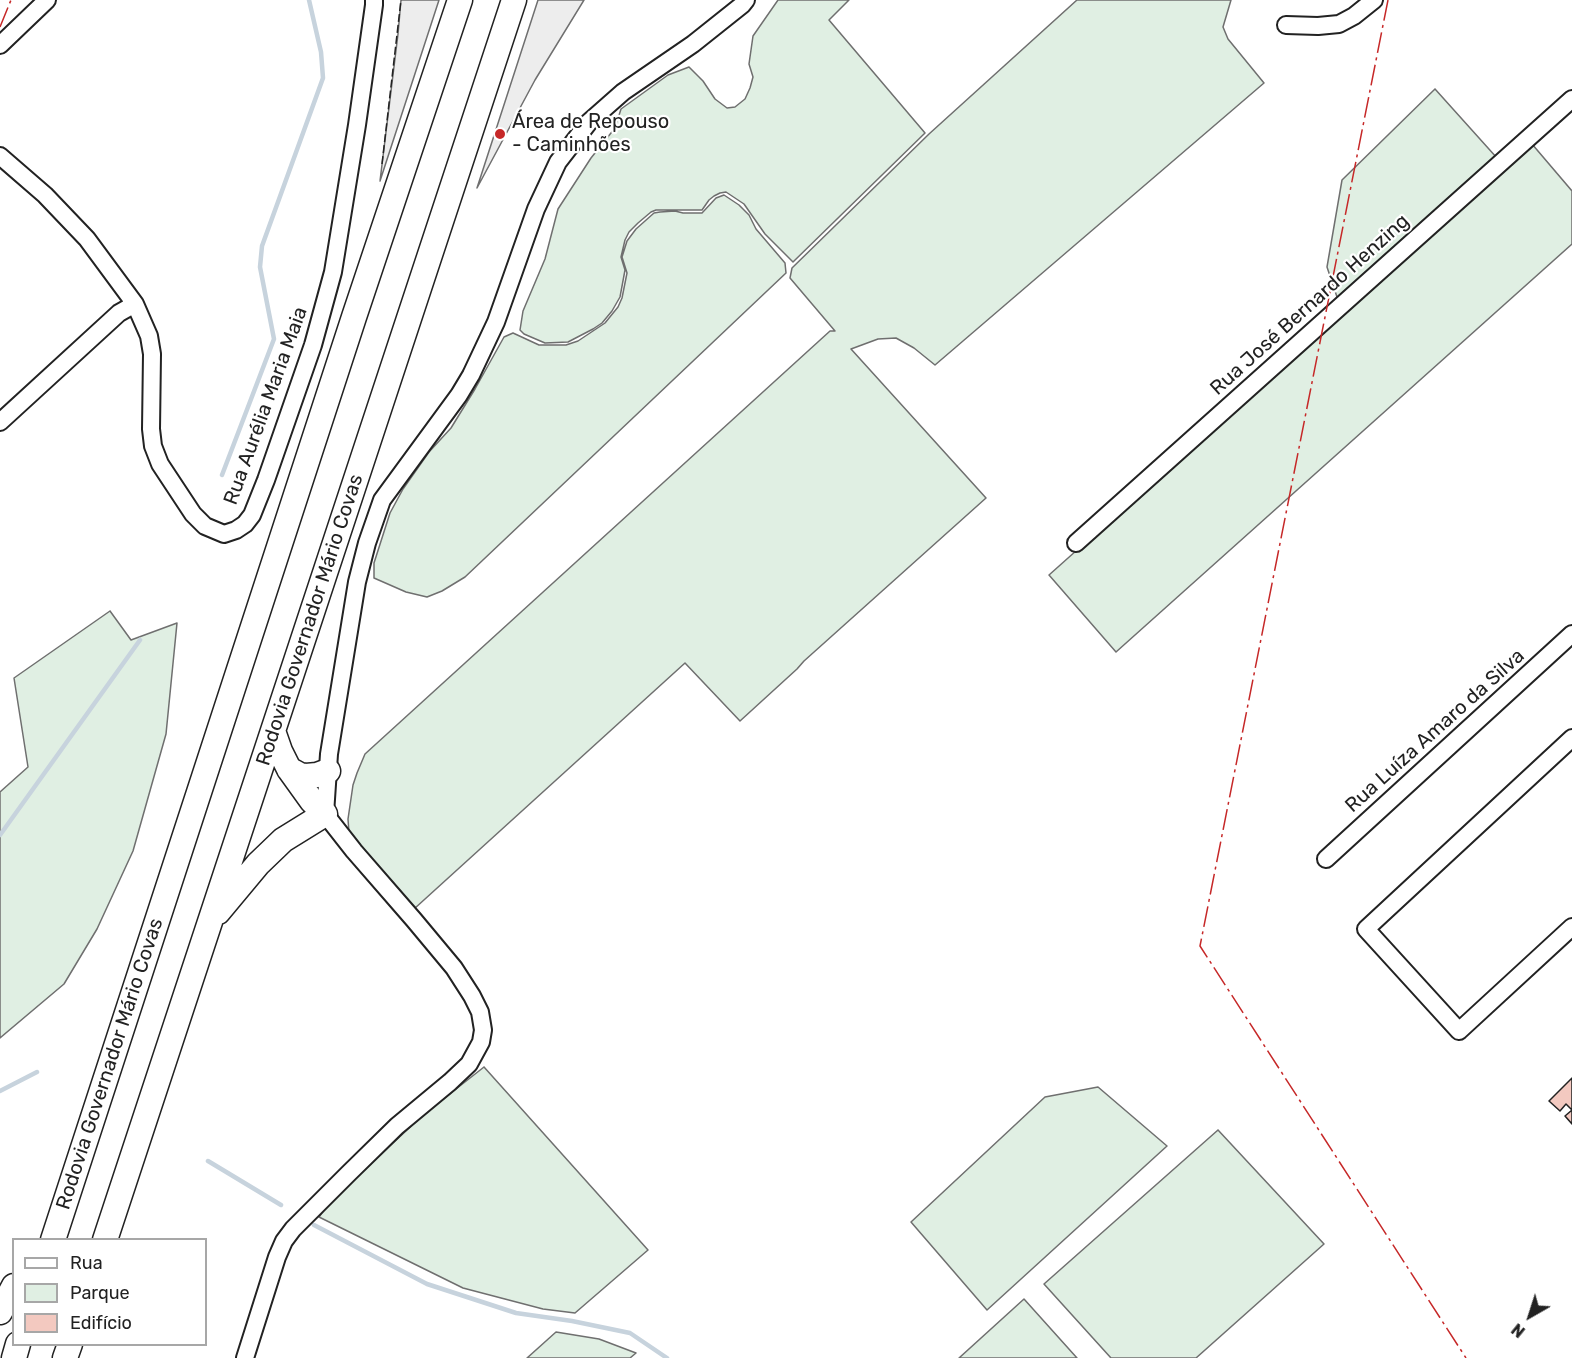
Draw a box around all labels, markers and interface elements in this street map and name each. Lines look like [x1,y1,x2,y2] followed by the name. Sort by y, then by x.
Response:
[512,110,669,157] place label: Área de Repouso - Caminhões
[493,127,507,141] marker: Área de Repouso - Caminhões
[1206,209,1414,401] street label: Rua José Bernardo Henzing
[219,304,313,508] street label: Rua Aurélia Maria Maia
[252,471,368,769] street label: Rodovia Governador Mário Covas
[1340,644,1530,818] street label: Rua Luíza Amaro da Silva
[52,915,168,1213] street label: Rodovia Governador Mário Covas
[12,1238,207,1346] legend
[70,1252,103,1274] text: Rua
[70,1282,130,1304] text: Parque
[1500,1286,1560,1346] north arrow
[70,1312,132,1334] text: Edifício
[1508,1319,1529,1341] text: N

